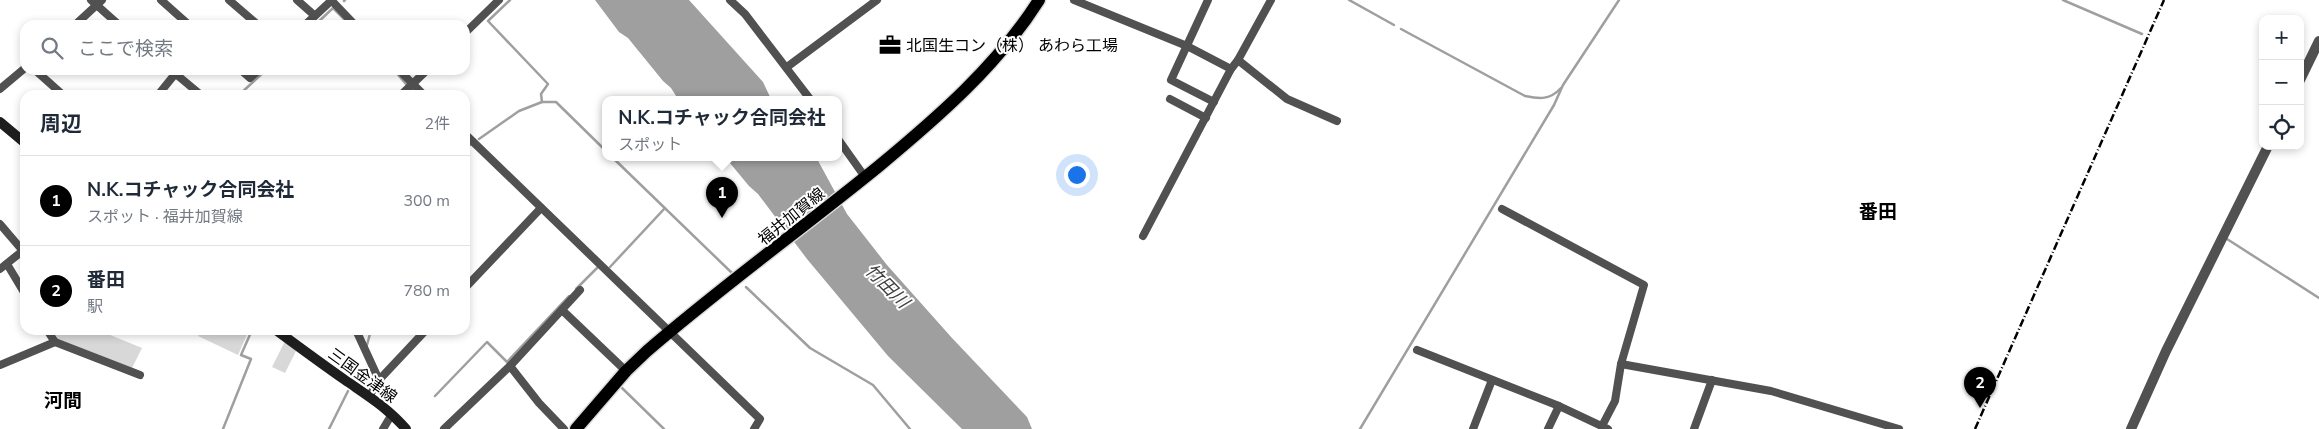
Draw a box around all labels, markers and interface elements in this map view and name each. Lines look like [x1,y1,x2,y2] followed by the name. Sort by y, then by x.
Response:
[2259,15,2304,150] map controls
[2259,15,2304,60] button: +
[20,20,470,75] search box
[877,32,903,58] office icon: 北国生コン（株） あわら工場
[38,34,66,62] icon: search
[906,35,1118,57] place label: 北国生コン（株） あわら工場
[78,36,173,62] text: ここで検索
[2259,60,2304,105] button: −
[602,96,842,161] popup
[618,105,826,131] text: N.K.コチャック合同会社
[2259,105,2304,150] button: locate
[40,110,82,138] text: 周辺
[424,113,450,135] text: 2件
[618,134,682,156] text: スポット
[1064,162,1090,188] your location
[87,177,294,203] text: N.K.コチャック合同会社
[706,177,738,218] pin: 1
[754,183,830,251] street label: 福井加賀線
[51,190,61,212] text: 1
[403,190,450,212] text: 300 m
[1859,199,1897,225] district label: 番田
[87,206,243,228] text: スポット · 福井加賀線
[859,258,916,315] water label: 竹田川
[87,267,125,293] text: 番田
[51,280,61,302] text: 2
[403,280,450,302] text: 780 m
[87,296,103,318] text: 駅
[324,343,401,408] street label: 三国金津線
[1964,367,1996,408] pin: 2
[44,388,82,414] district label: 河間

